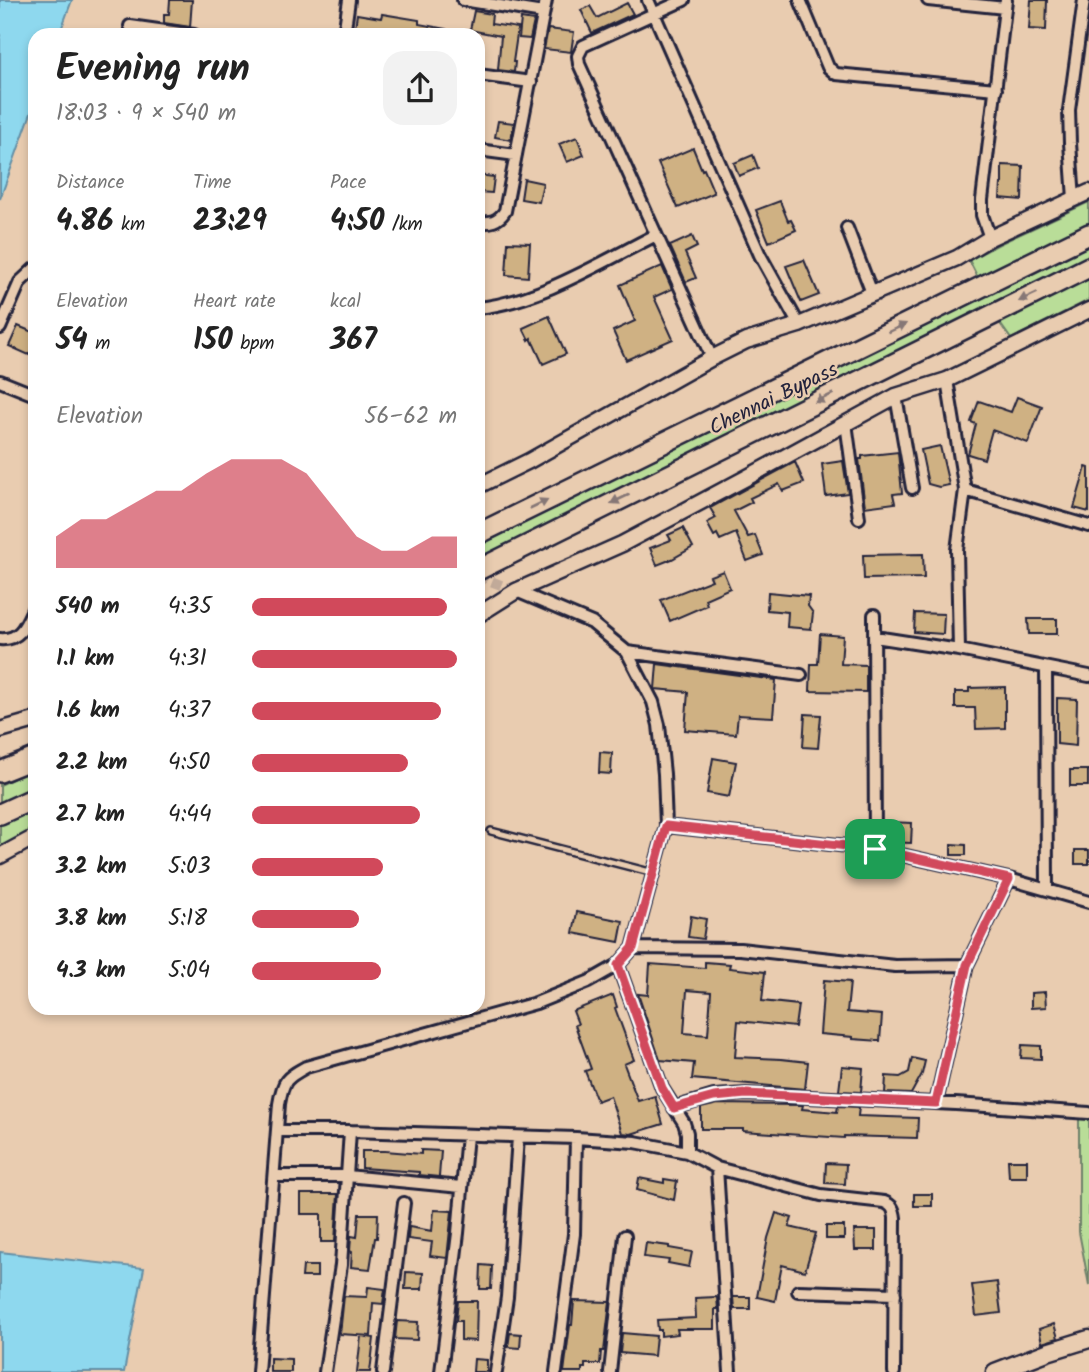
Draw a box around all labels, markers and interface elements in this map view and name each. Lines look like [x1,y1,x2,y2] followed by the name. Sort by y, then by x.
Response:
[56,40,250,100] text: Evening run
[383,51,457,125] button: share
[56,96,236,132] text: 18:03 · 9 × 540 m
[56,168,124,198] text: Distance
[193,168,231,198] text: Time
[330,168,366,198] text: Pace
[56,198,113,246] text: 4.86
[193,198,267,246] text: 23:29
[330,198,384,246] text: 4:50
[113,210,145,240] text: km
[384,210,423,240] text: /km
[56,287,128,317] text: Elevation
[193,287,276,317] text: Heart rate
[330,287,361,317] text: kcal
[1018,292,1038,303] one-way arrow
[56,317,88,365] text: 54
[193,317,233,365] text: 150
[330,317,377,365] text: 367
[887,322,907,333] one-way arrow
[88,329,110,359] text: m
[233,329,274,359] text: bpm
[704,354,844,445] street label: Chennai Bypass
[814,393,834,404] one-way arrow
[56,399,143,435] text: Elevation
[364,399,457,435] text: 56–62 m
[610,494,630,505] one-way arrow
[529,498,549,509] one-way arrow
[56,589,120,625] text: 540 m
[168,589,212,625] text: 4:35
[56,641,114,677] text: 1.1 km
[168,641,207,677] text: 4:31
[56,693,120,729] text: 1.6 km
[168,693,210,729] text: 4:37
[56,745,127,781] text: 2.2 km
[168,745,210,781] text: 4:50
[56,797,125,833] text: 2.7 km
[168,797,212,833] text: 4:44
[845,819,905,879] pin
[856,830,894,868] icon: arrive
[56,849,126,885] text: 3.2 km
[168,849,211,885] text: 5:03
[56,901,127,937] text: 3.8 km
[168,901,207,937] text: 5:18
[56,953,126,989] text: 4.3 km
[168,953,210,989] text: 5:04

